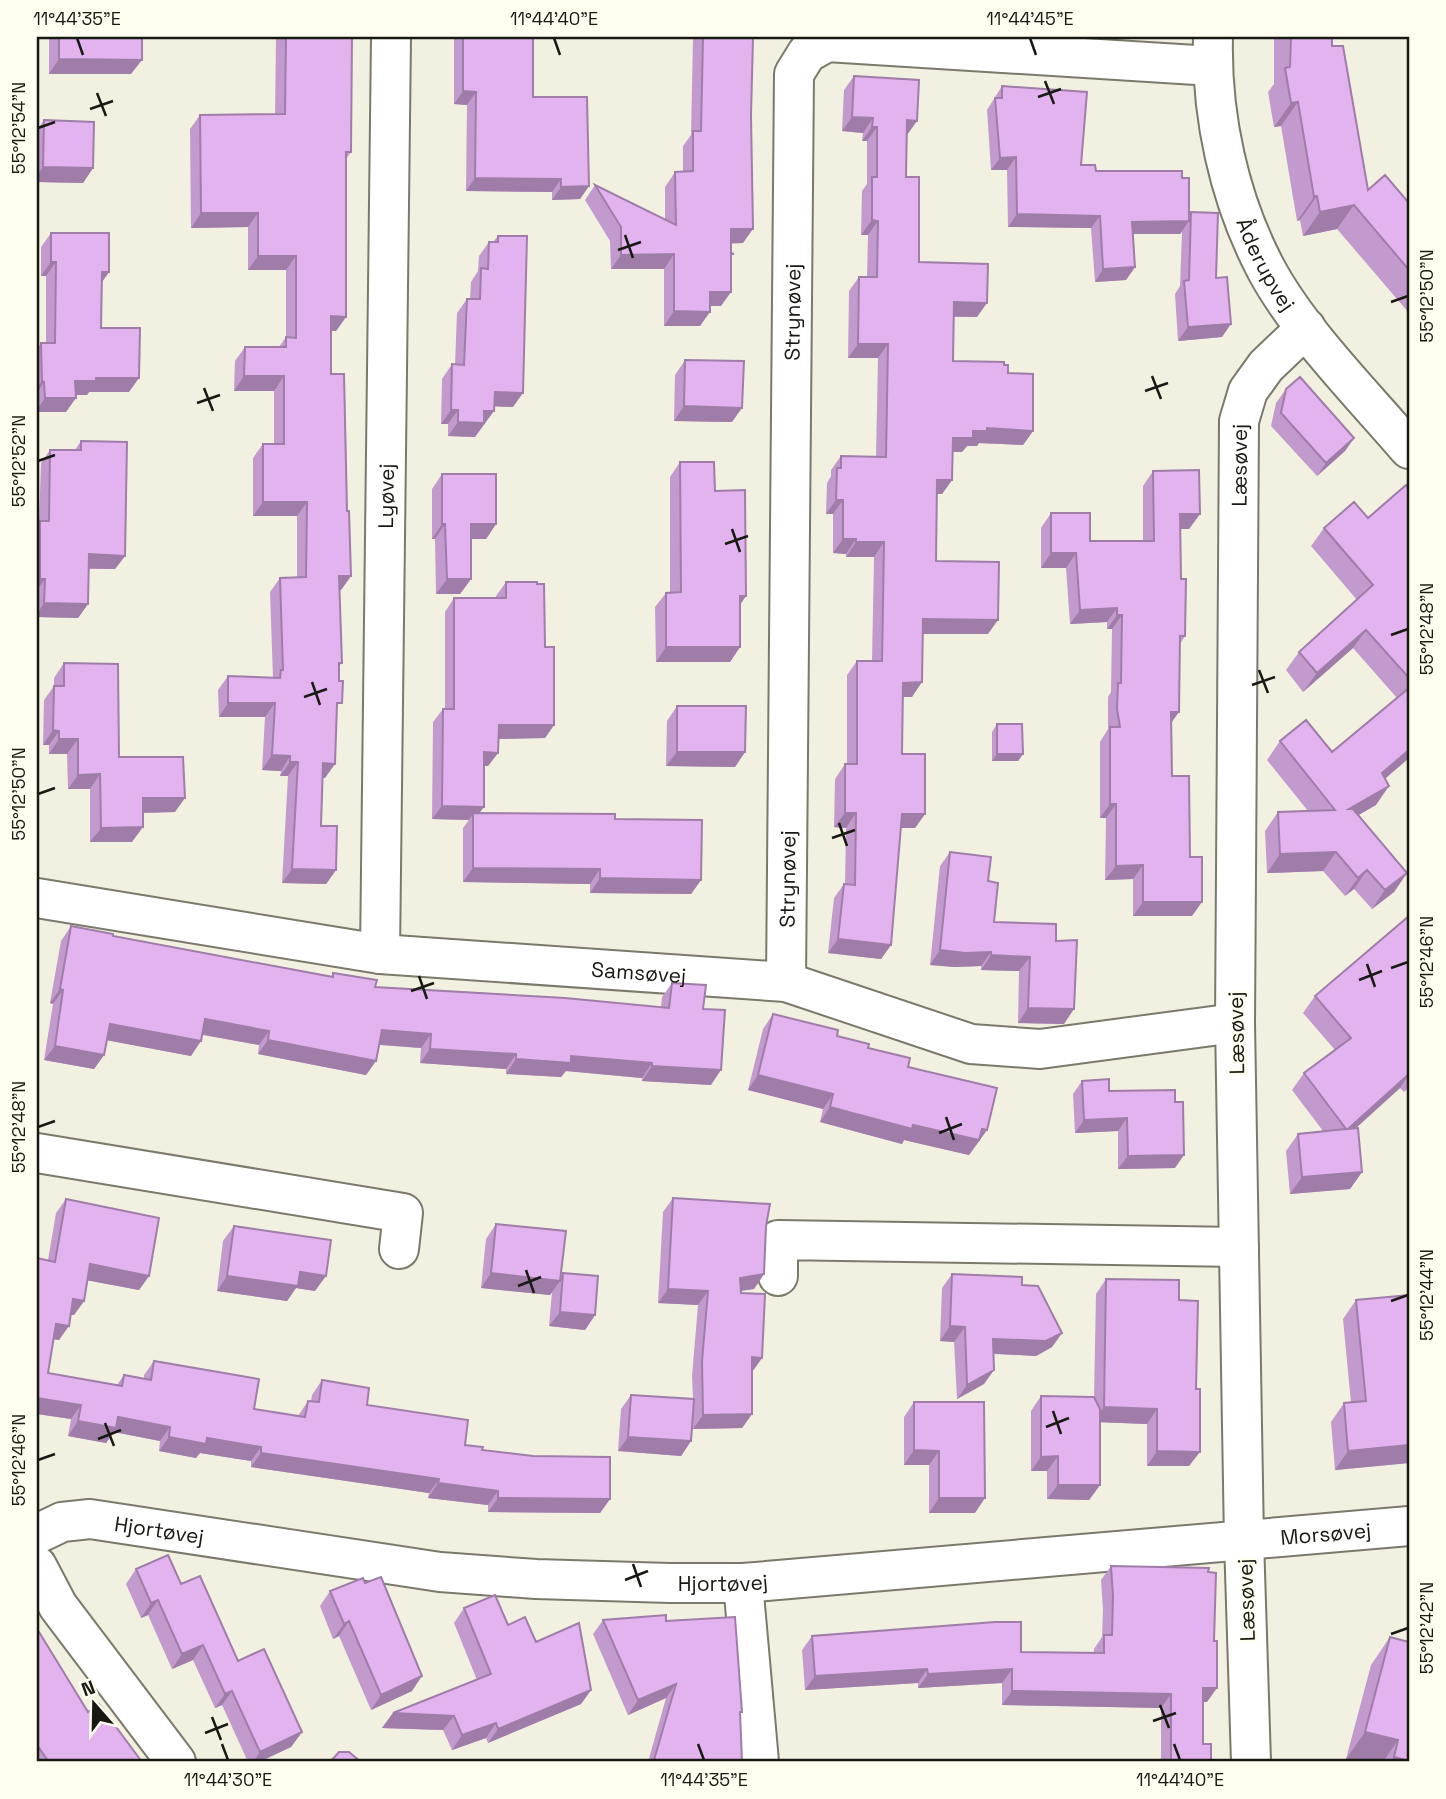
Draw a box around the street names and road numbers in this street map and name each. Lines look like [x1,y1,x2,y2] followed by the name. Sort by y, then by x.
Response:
[1231,214,1302,316] street label: Åderupvej
[778,263,806,361] street label: Strynøvej
[1225,424,1252,507] street label: Læsøvej
[372,463,399,529] street label: Lyøvej
[773,830,801,928] street label: Strynøvej
[590,955,687,989] street label: Samsøvej
[1222,991,1250,1075] street label: Læsøvej
[113,1509,206,1550] street label: Hjortøvej
[1279,1516,1372,1550] street label: Morsøvej
[1231,1558,1261,1642] street label: Læsøvej
[678,1567,769,1597] street label: Hjortøvej

